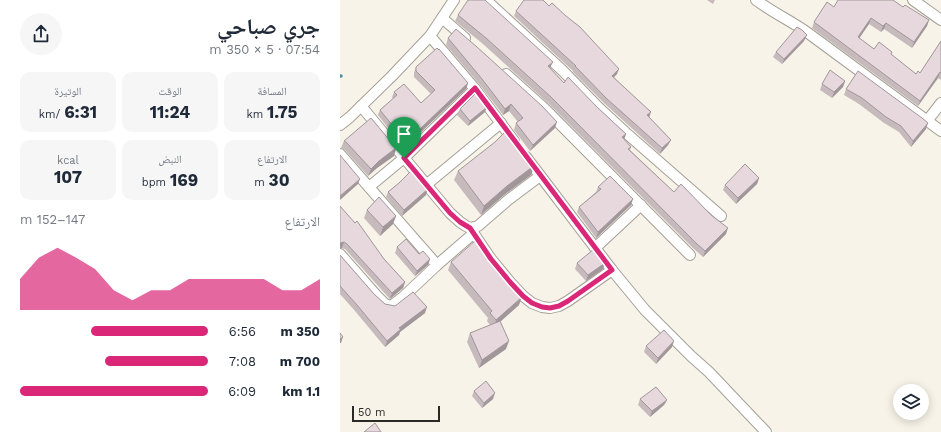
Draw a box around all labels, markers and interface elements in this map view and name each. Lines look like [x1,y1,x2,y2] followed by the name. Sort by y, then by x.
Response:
[20,13,62,55] button: share
[217,14,320,39] text: جري صباحي
[209,42,320,57] text: 07:54 · 5 × 350 m
[55,85,81,98] text: الوتيرة
[158,85,182,98] text: الوقت
[257,85,287,98] text: المسافة
[64,102,97,122] text: 6:31
[150,102,190,122] text: 11:24
[267,102,297,122] text: 1.75
[39,108,64,121] text: /km
[247,108,267,121] text: km
[387,117,421,158] pin
[393,123,415,145] icon: arrive
[158,153,182,166] text: النبض
[257,153,287,166] text: الارتفاع
[57,154,79,167] text: kcal
[54,167,82,187] text: 107
[170,170,198,190] text: 169
[269,170,290,190] text: 30
[142,176,170,189] text: bpm
[254,176,269,189] text: m
[20,212,85,227] text: 147–152 m
[285,214,320,229] text: الارتفاع
[229,324,256,339] text: 6:56
[280,324,320,339] text: 350 m
[229,354,256,369] text: 7:08
[280,354,320,369] text: 700 m
[228,384,256,399] text: 6:09
[282,384,320,399] text: 1.1 km
[893,384,929,420] map controls
[893,384,929,420] button: layers
[352,404,440,423] scale bar
[358,406,385,419] text: 50 m

